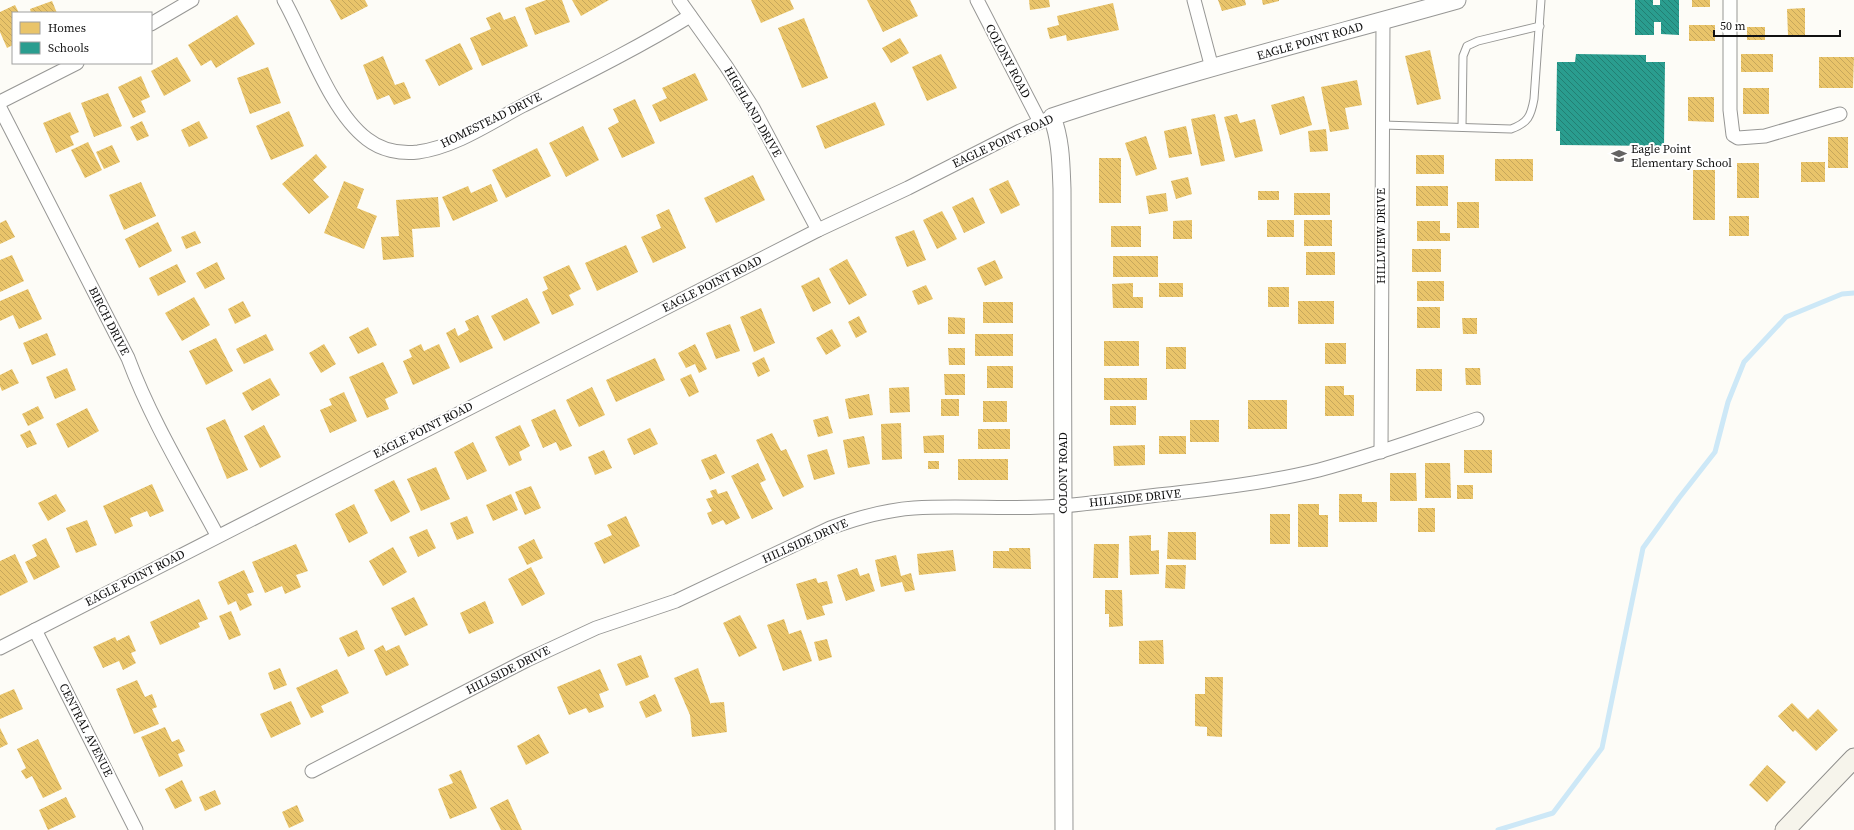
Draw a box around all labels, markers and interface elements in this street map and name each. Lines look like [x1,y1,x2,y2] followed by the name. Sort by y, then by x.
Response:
[12,12,152,64] legend
[1714,12,1840,38] scale bar
[1255,18,1365,64] street label: EAGLE POINT ROAD
[1720,18,1746,34] text: 50 m
[48,20,86,36] text: Homes
[982,21,1034,101] street label: COLONY ROAD
[48,40,89,56] text: Schools
[721,64,785,160] street label: HIGHLAND DRIVE
[438,89,544,151] street label: HOMESTEAD DRIVE
[950,110,1056,172] street label: EAGLE POINT ROAD
[1631,141,1732,171] place label: Eagle Point Elementary School
[1610,147,1628,165] school or university icon: Eagle Point Elementary School
[1373,188,1389,284] street label: HILLVIEW DRIVE
[659,252,765,316] street label: EAGLE POINT ROAD
[85,284,133,358] street label: BIRCH DRIVE
[370,398,476,462] street label: EAGLE POINT ROAD
[1055,432,1071,514] street label: COLONY ROAD
[1088,485,1182,511] street label: HILLSIDE DRIVE
[760,515,850,567] street label: HILLSIDE DRIVE
[82,546,188,610] street label: EAGLE POINT ROAD
[463,642,553,698] street label: HILLSIDE DRIVE
[56,681,116,779] street label: CENTRAL AVENUE

